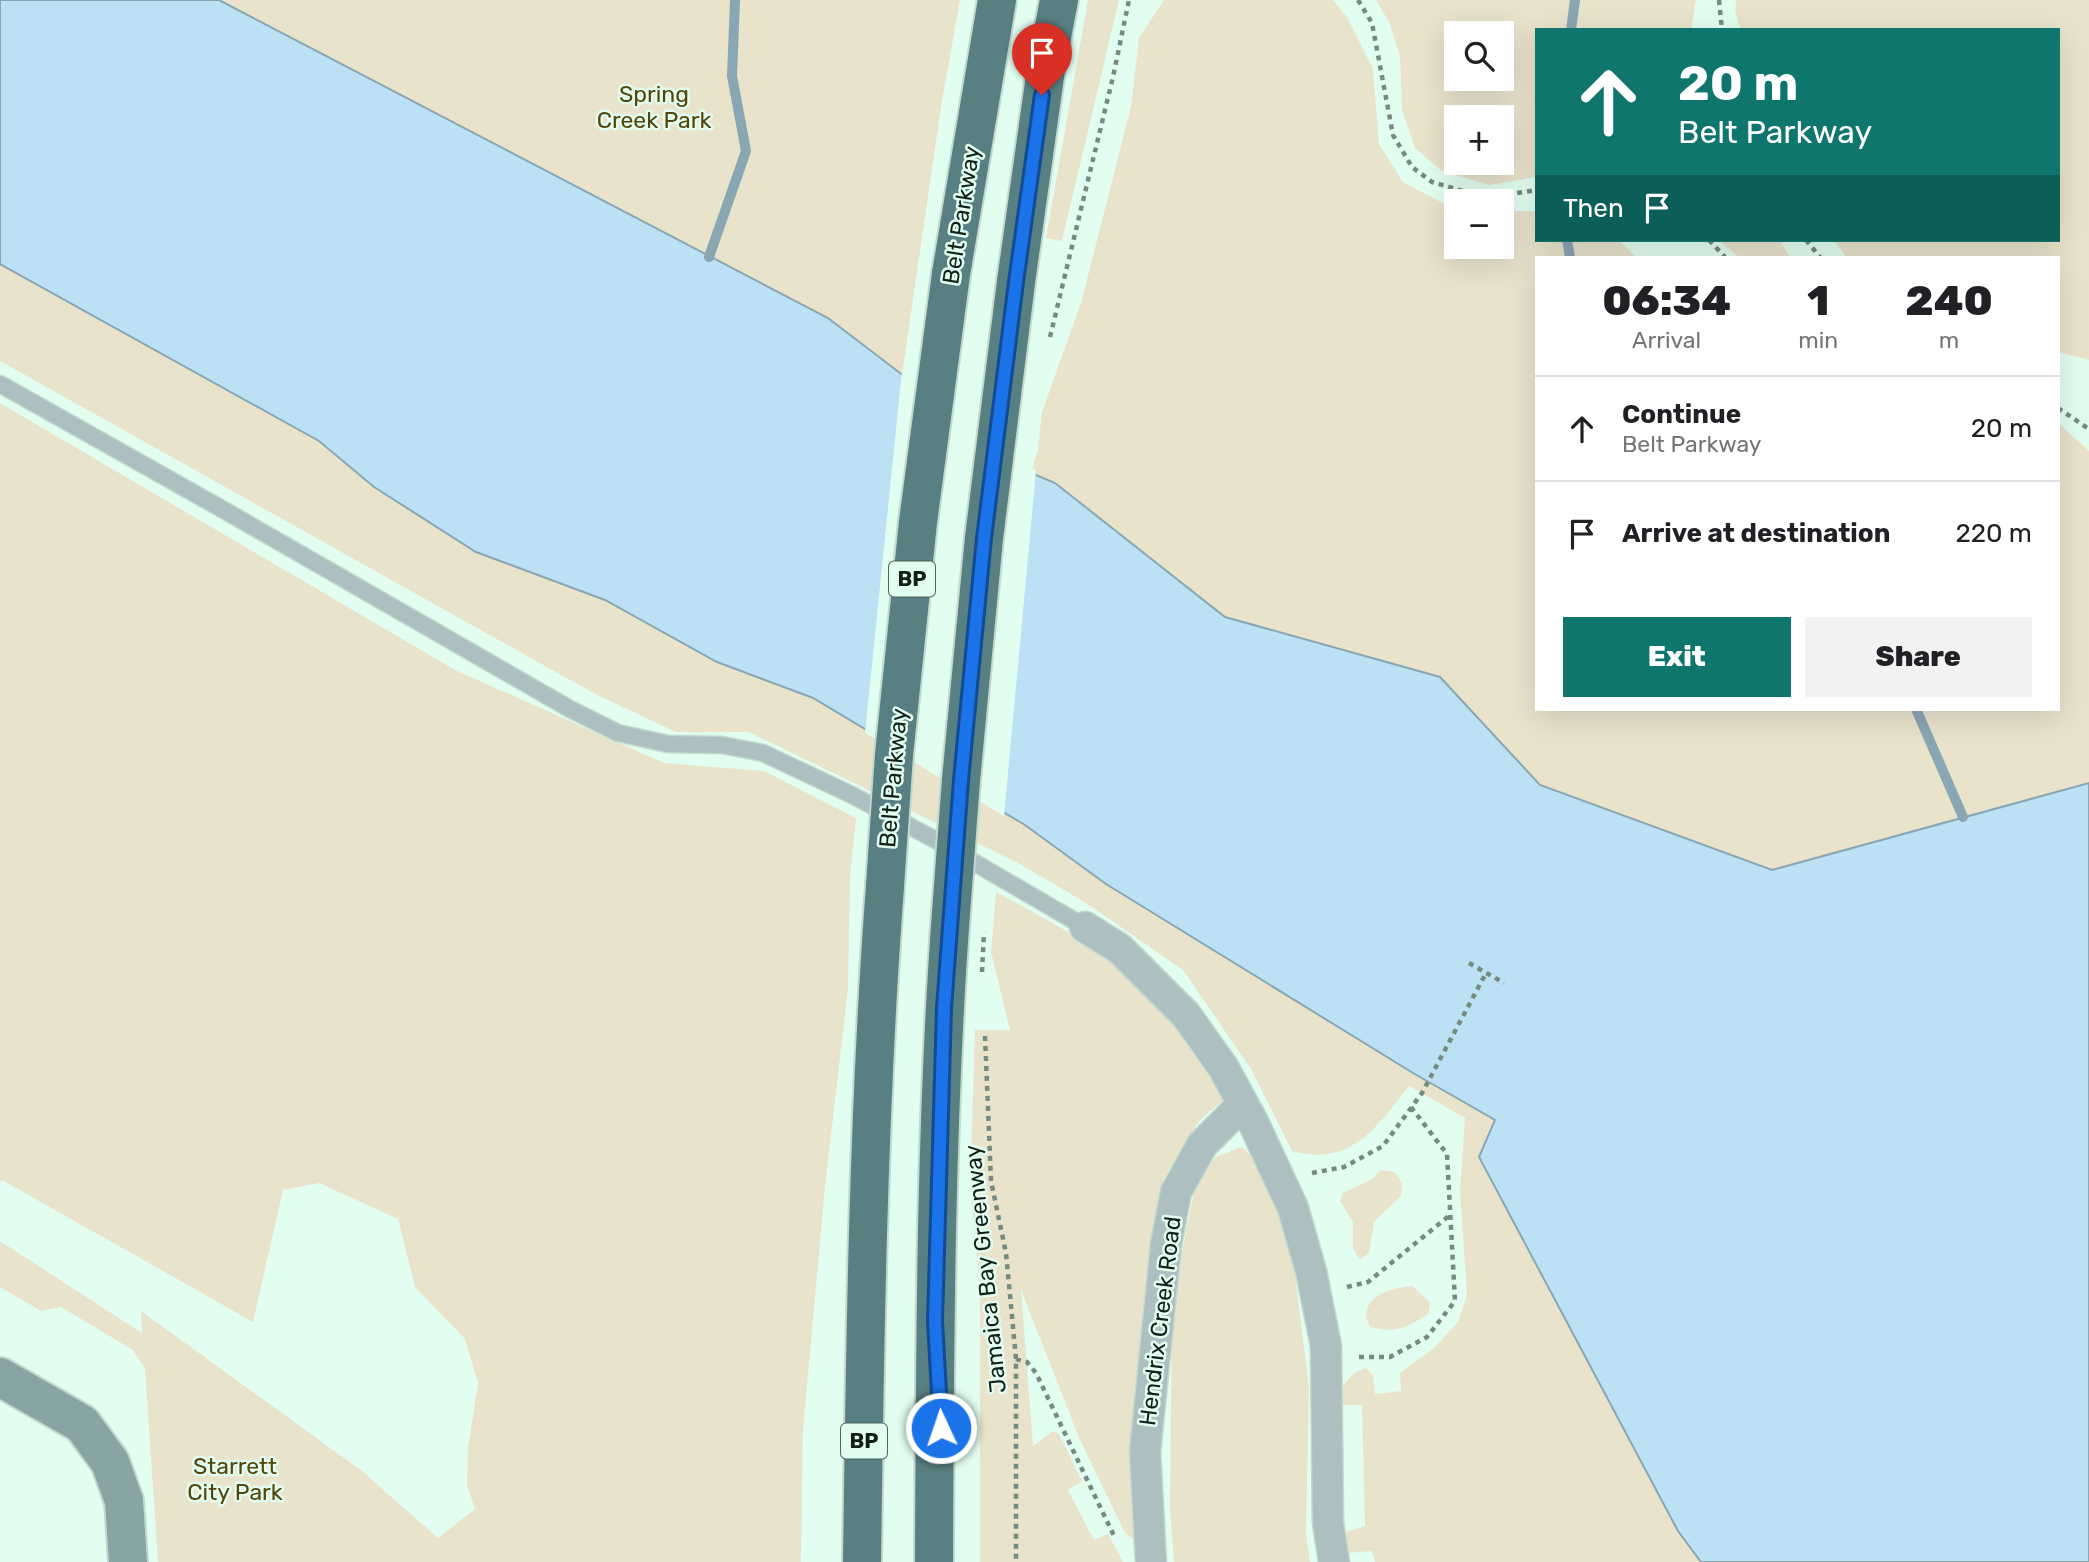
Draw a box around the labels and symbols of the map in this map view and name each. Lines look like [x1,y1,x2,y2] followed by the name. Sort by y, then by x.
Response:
[1012,23,1072,95] pin
[597,80,711,134] park label: Spring Creek Park
[936,144,986,286] street label: Belt Parkway
[889,562,935,596] road number: BP
[873,707,913,849] street label: Belt Parkway
[958,1143,1012,1394] street label: Jamaica Bay Greenway
[1133,1215,1187,1427] street label: Hendrix Creek Road
[904,1391,978,1465] position arrow
[841,1424,887,1458] road number: BP
[187,1452,283,1506] park label: Starrett City Park

